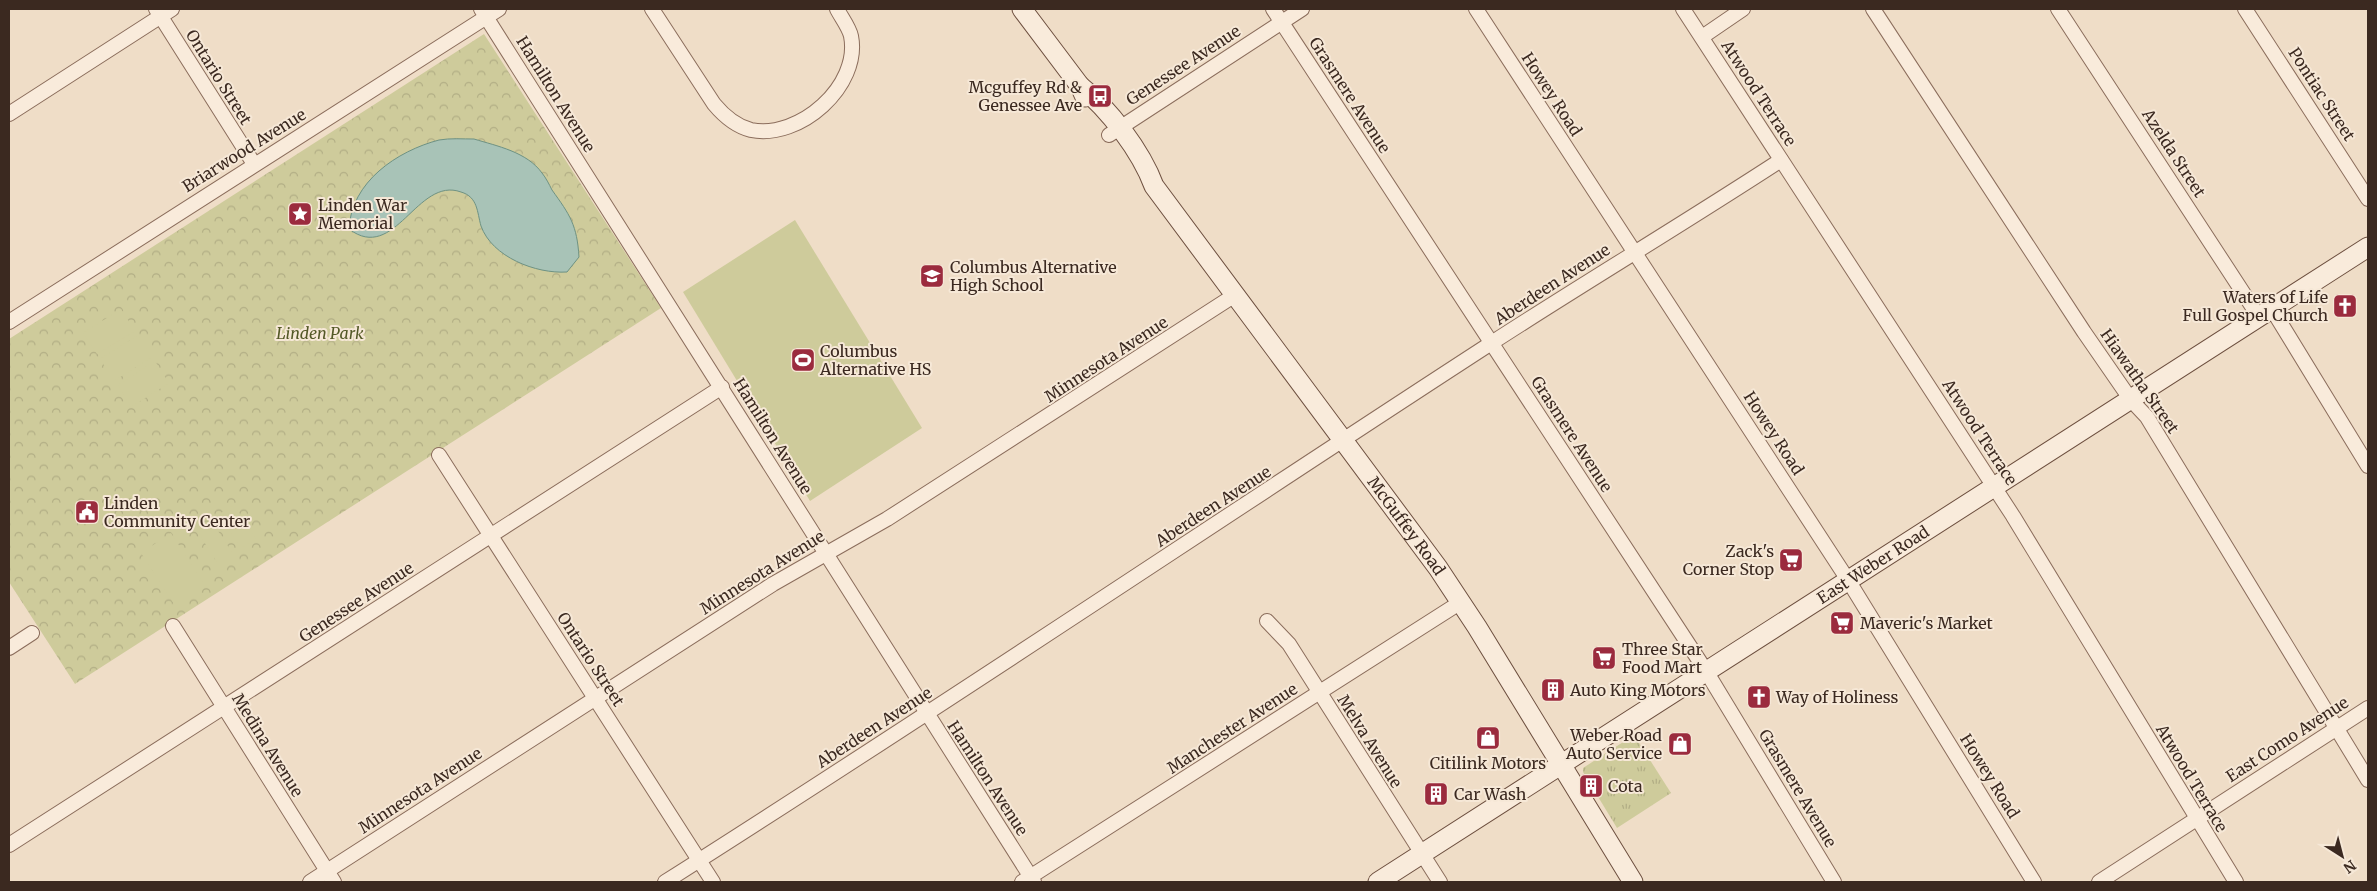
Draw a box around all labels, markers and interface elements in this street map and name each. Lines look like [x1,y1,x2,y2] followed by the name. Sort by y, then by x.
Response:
[1122,21,1244,109] street label: Genessee Avenue
[182,26,257,129] street label: Ontario Street
[512,32,600,156] street label: Hamilton Avenue
[1305,33,1395,157] street label: Grasmere Avenue
[1717,36,1801,150] street label: Atwood Terrace
[2284,43,2360,145] street label: Pontiac Street
[1518,48,1587,140] street label: Howey Road
[969,77,1082,115] place label: Mcguffey Rd & Genessee Ave
[1087,83,1113,109] bus stop icon: Mcguffey Rd & Genessee Ave
[179,104,309,196] street label: Briarwood Avenue
[2137,104,2210,202] street label: Azelda Street
[318,195,407,233] place label: Linden War Memorial
[287,201,313,227] place icon: Linden War Memorial
[1490,239,1613,329] street label: Aberdeen Avenue
[950,257,1117,295] place label: Columbus Alternative High School
[919,263,945,289] school or university icon: Columbus Alternative High School
[2183,287,2328,325] place label: Waters of Life Full Gospel Church
[2332,293,2358,319] church icon: Waters of Life Full Gospel Church
[1041,312,1171,406] street label: Minnesota Avenue
[276,323,364,343] park label: Linden Park
[2096,325,2184,438] street label: Hiawatha Street
[819,341,931,379] place label: Columbus Alternative HS
[790,347,816,373] sports icon: Columbus Alternative HS
[1527,372,1617,496] street label: Grasmere Avenue
[729,374,817,498] street label: Hamilton Avenue
[1938,375,2022,489] street label: Atwood Terrace
[1740,387,1809,479] street label: Howey Road
[1151,461,1274,551] street label: Aberdeen Avenue
[1363,473,1450,579] street label: McGuffey Road
[104,493,250,531] place label: Linden Community Center
[74,499,100,525] public building icon: Linden Community Center
[1813,521,1933,608] street label: East Weber Road
[696,526,828,618] street label: Minnesota Avenue
[1683,541,1774,579] place label: Zack's Corner Stop
[1778,547,1804,573] supermarket icon: Zack's Corner Stop
[295,558,417,646] street label: Genessee Avenue
[553,608,629,710] street label: Ontario Street
[1829,610,1855,636] supermarket icon: Maveric's Market
[1860,613,1994,633] place label: Maveric's Market
[1622,639,1703,677] place label: Three Star Food Mart
[1591,645,1617,671] supermarket icon: Three Star Food Mart
[1540,677,1566,703] building icon: Auto King Motors
[1163,678,1301,778] street label: Manchester Avenue
[1569,680,1706,700] place label: Auto King Motors
[812,682,935,772] street label: Aberdeen Avenue
[1746,684,1772,710] church icon: Way of Holiness
[1775,687,1899,707] place label: Way of Holiness
[228,690,308,800] street label: Medina Avenue
[1333,691,1407,791] street label: Melva Avenue
[2222,692,2352,786] street label: East Como Avenue
[943,717,1033,839] street label: Hamilton Avenue
[2151,720,2232,835] street label: Atwood Terrace
[1475,725,1501,751] shop icon: Citilink Motors
[1565,725,1662,763] place label: Weber Road Auto Service
[1755,725,1841,851] street label: Grasmere Avenue
[1956,730,2024,822] street label: Howey Road
[1667,731,1693,757] shop icon: Weber Road Auto Service
[355,743,485,837] street label: Minnesota Avenue
[1430,753,1546,773] place label: Citilink Motors
[1578,773,1604,799] building icon: Cota
[1608,776,1643,796] place label: Cota
[1423,781,1449,807] building icon: Car Wash
[1454,784,1527,804] place label: Car Wash
[2317,831,2367,881] north arrow
[2340,856,2359,877] text: N

